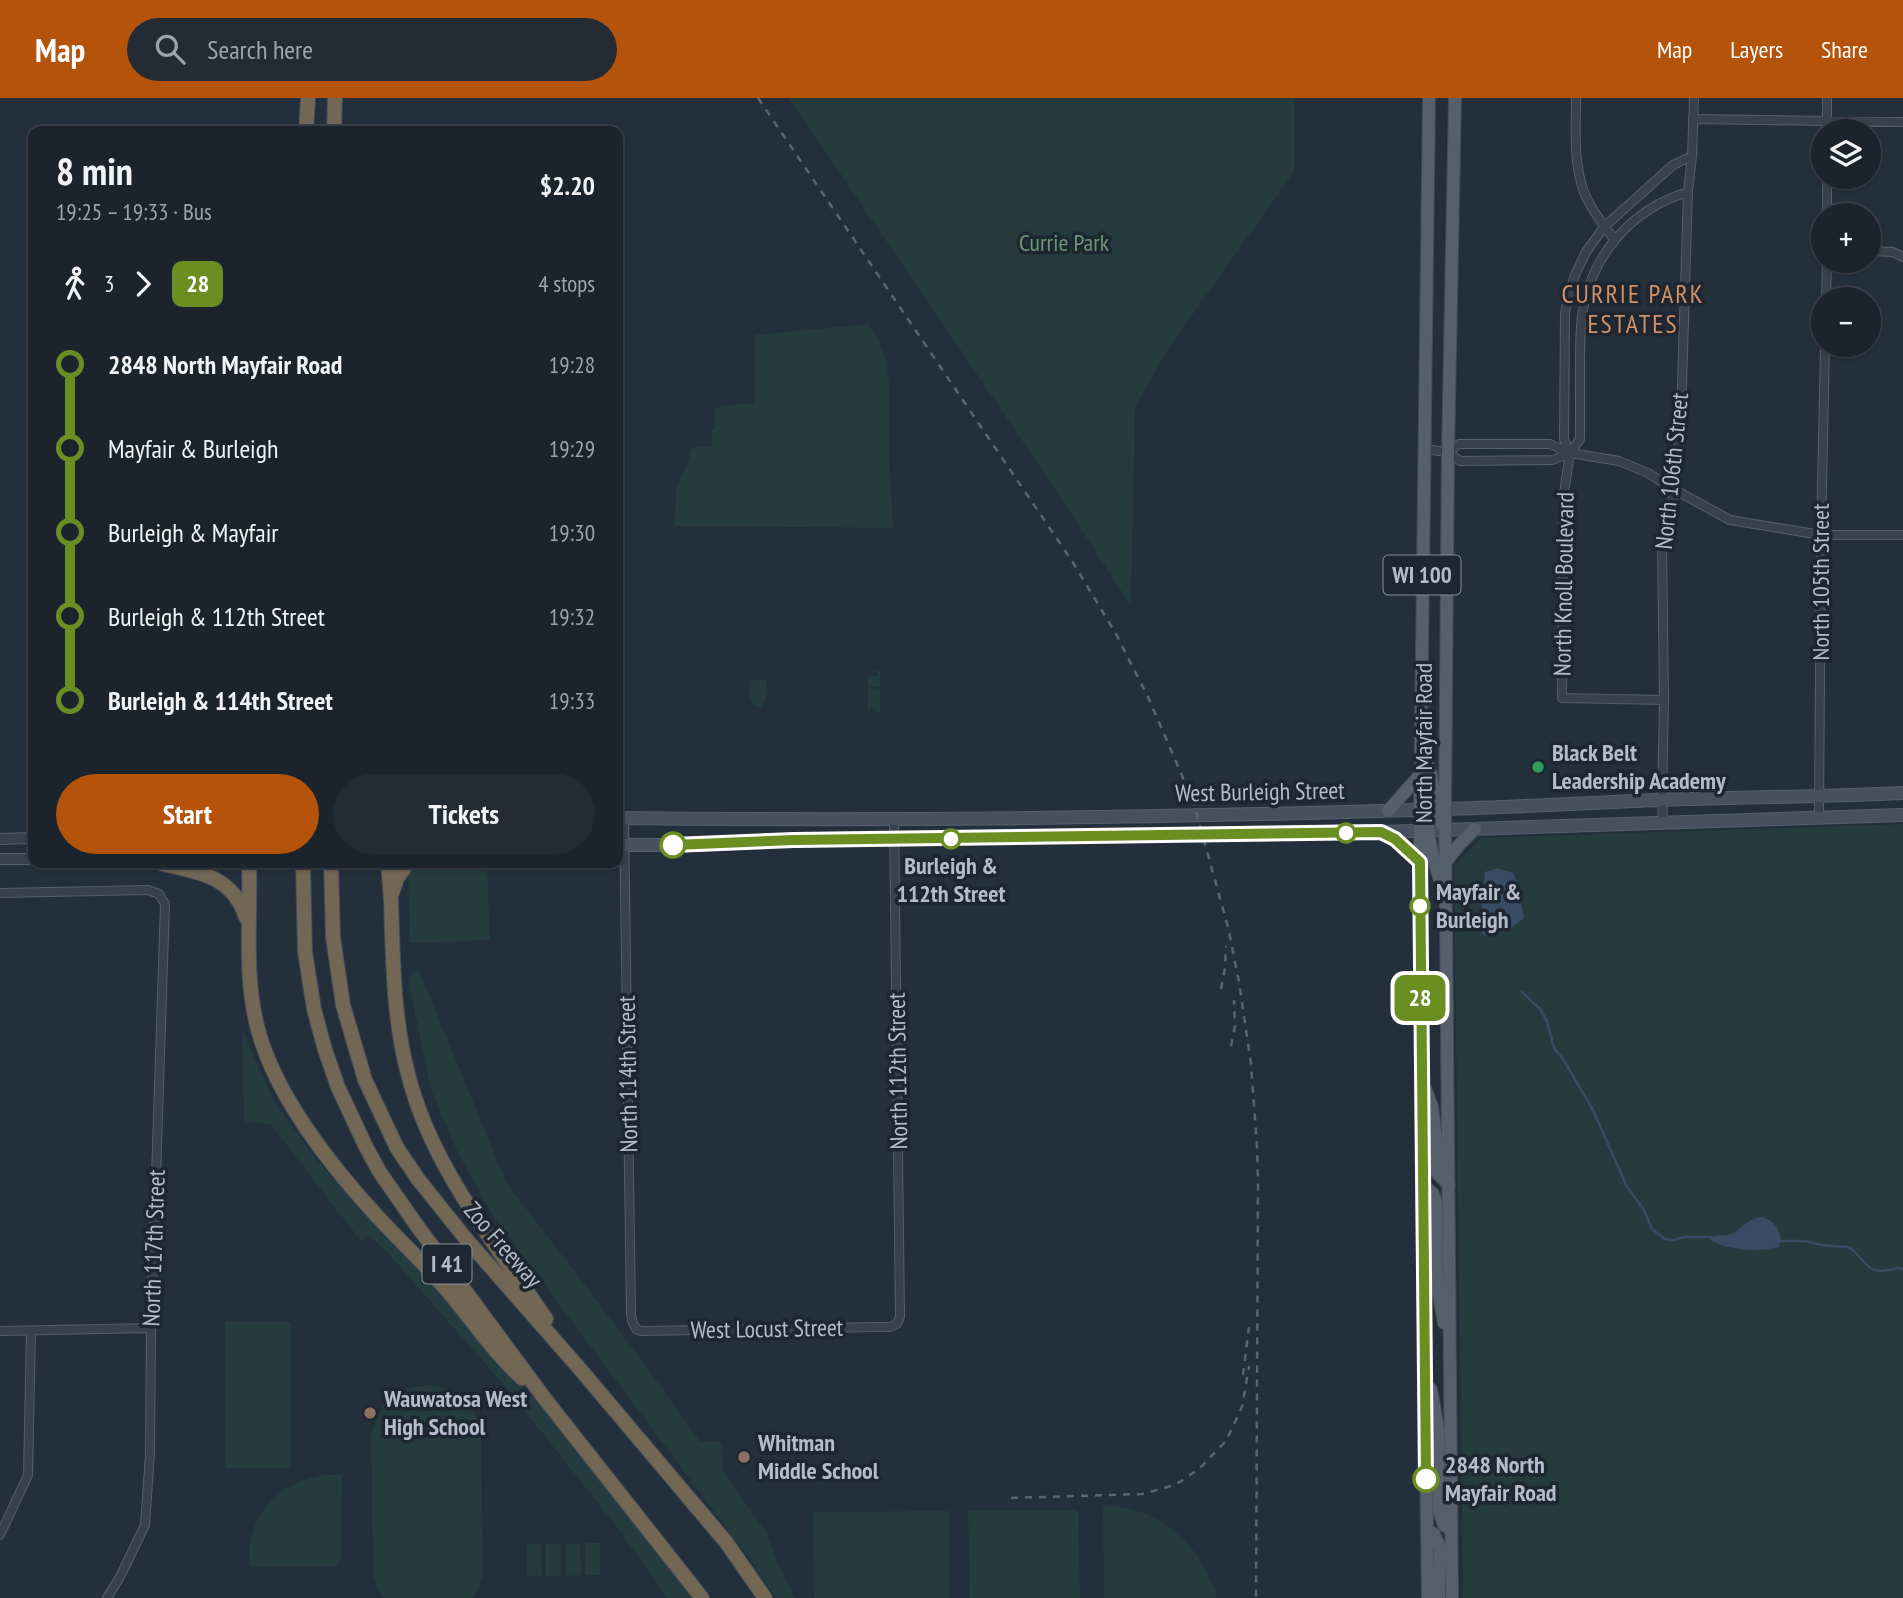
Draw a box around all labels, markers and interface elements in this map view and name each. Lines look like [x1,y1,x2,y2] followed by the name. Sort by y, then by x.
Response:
[127,18,617,81] search box
[35,28,85,71] text: Map
[151,30,189,68] icon: search
[207,33,313,66] text: Search here
[1657,34,1692,65] text: Map
[1730,34,1783,65] text: Layers
[1821,34,1868,65] text: Share
[1811,119,1881,357] map controls
[1811,119,1881,189] button: layers
[56,146,133,195] text: 8 min
[540,169,595,202] text: $2.20
[56,197,212,226] text: 19:25 – 19:33 · Bus
[1811,203,1881,273] button: +
[1019,227,1110,258] park label: Currie Park
[56,265,94,303] icon: walk
[124,265,162,303] icon: forward
[186,268,209,299] text: 28
[104,269,114,298] text: 3
[538,269,595,298] text: 4 stops
[1561,277,1705,340] district label: CURRIE PARK ESTATES
[1811,287,1881,357] button: −
[108,348,342,381] text: 2848 North Mayfair Road
[549,350,595,379] text: 19:28
[1648,391,1695,551] street label: North 106th Street
[108,432,278,465] text: Mayfair & Burleigh
[549,434,595,463] text: 19:29
[1546,492,1581,676] street label: North Knoll Boulevard
[1805,503,1836,661] street label: North 105th Street
[108,516,278,549] text: Burleigh & Mayfair
[549,518,595,547] text: 19:30
[1384,555,1460,594] road number: WI 100
[108,600,325,633] text: Burleigh & 112th Street
[549,602,595,631] text: 19:32
[1408,663,1439,823] street label: North Mayfair Road
[108,684,333,717] text: Burleigh & 114th Street
[549,686,595,715] text: 19:33
[1552,737,1726,796] place label: Black Belt Leadership Academy
[1530,759,1546,775] marker: Black Belt Leadership Academy
[56,774,319,854] button: Start
[333,774,595,854] button: Tickets
[1175,775,1345,808] street label: West Burleigh Street
[1336,823,1356,843] unlabelled marker
[941,829,961,849] marker: Burleigh & 112th Street
[660,832,686,858] unlabelled marker
[896,850,1006,909] place label: Burleigh & 112th Street
[1436,876,1521,935] place label: Mayfair & Burleigh
[1410,896,1430,916] marker: Mayfair & Burleigh
[1388,975,1452,1021] line badge: 28
[1409,982,1431,1013] text: 28
[881,992,914,1150] street label: North 112th Street
[611,995,644,1153] street label: North 114th Street
[135,1169,172,1327] street label: North 117th Street
[458,1195,549,1294] street label: Zoo Freeway
[422,1245,472,1284] road number: I 41
[690,1312,844,1345] street label: West Locust Street
[383,1383,527,1442] place label: Wauwatosa West High School
[362,1405,378,1421] marker: Wauwatosa West High School
[757,1427,879,1486] place label: Whitman Middle School
[736,1449,752,1465] marker: Whitman Middle School
[1445,1449,1557,1508] place label: 2848 North Mayfair Road
[1413,1466,1439,1492] marker: 2848 North Mayfair Road

